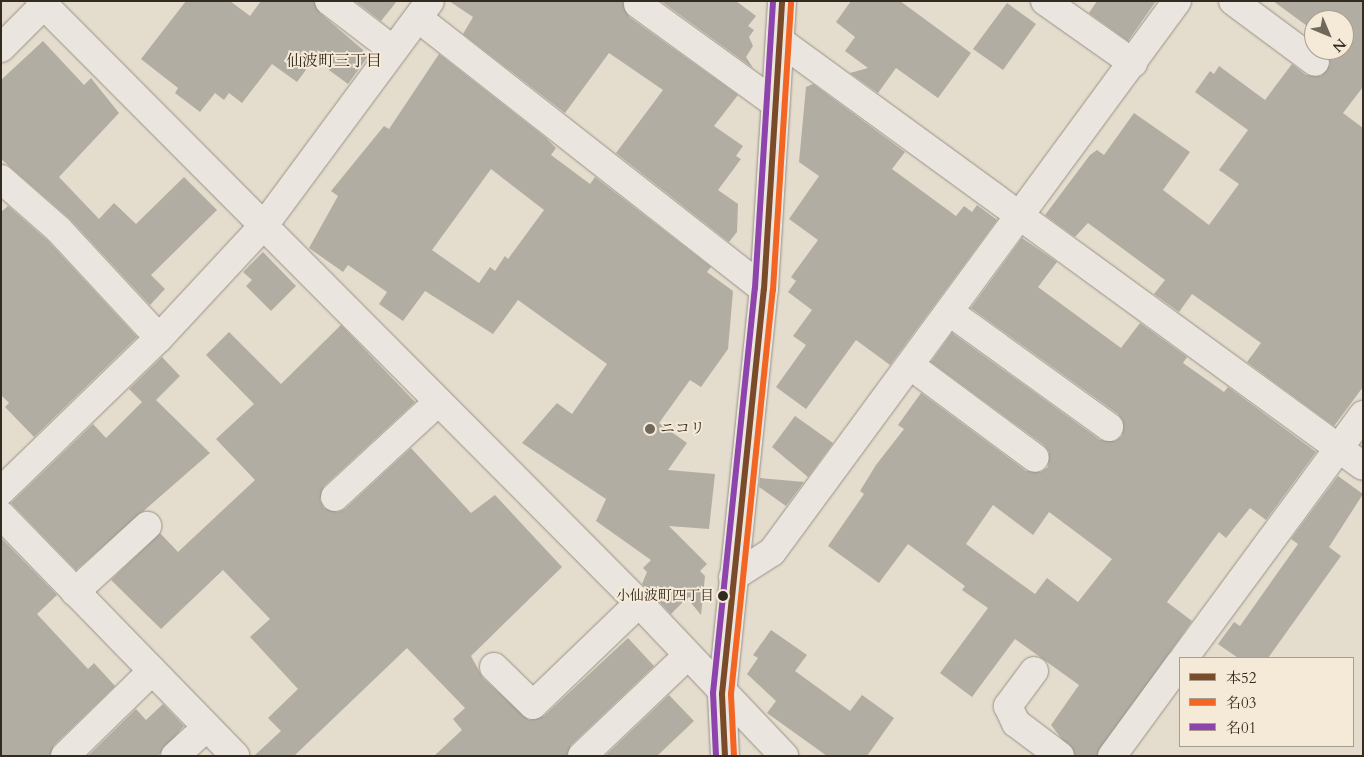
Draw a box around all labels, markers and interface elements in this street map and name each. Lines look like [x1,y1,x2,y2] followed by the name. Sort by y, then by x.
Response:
[1304,10,1354,60] north arrow
[1328,34,1350,56] text: N
[286,51,382,71] district label: 仙波町三丁目
[660,420,705,438] place label: ニコリ
[644,423,656,435] marker: ニコリ
[616,588,714,604] place label: 小仙波町四丁目
[718,591,728,601] marker: 小仙波町四丁目
[1179,657,1354,747] legend
[1226,668,1256,688] text: 本52
[1226,693,1256,713] text: 名03
[1226,718,1256,738] text: 名01

